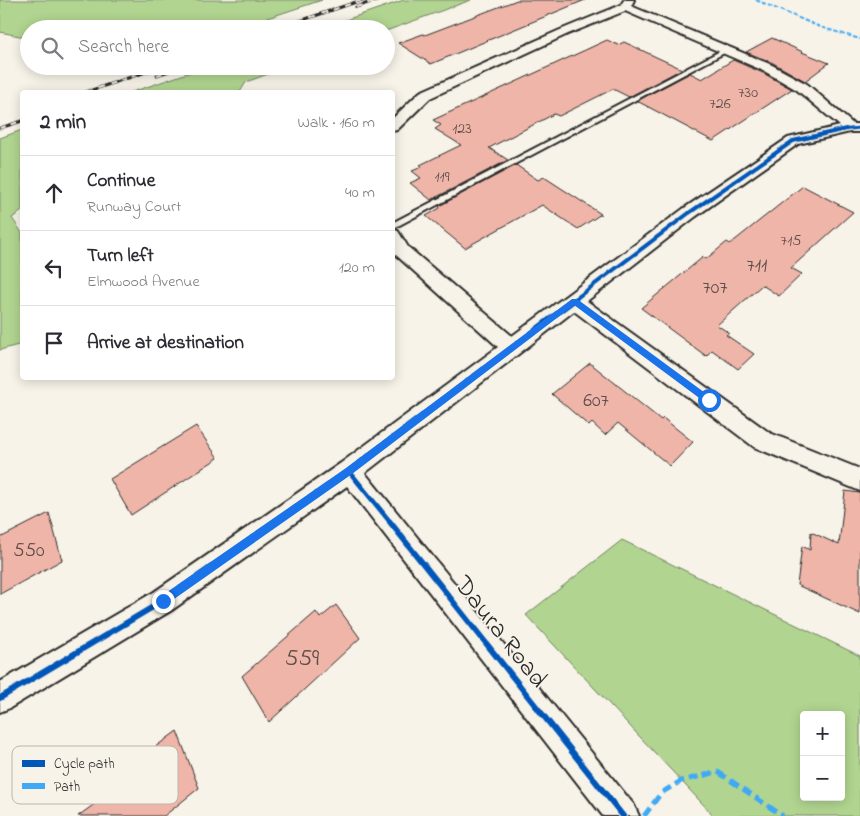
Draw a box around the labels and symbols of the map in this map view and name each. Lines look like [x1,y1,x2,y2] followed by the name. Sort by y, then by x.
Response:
[738,81,758,105] house number: 730
[709,92,731,116] house number: 726
[452,117,472,141] house number: 123
[435,165,450,189] house number: 119
[781,229,801,253] house number: 715
[747,252,767,281] house number: 711
[702,274,728,303] house number: 707
[583,387,609,416] house number: 607
[698,389,721,412] route start
[13,537,45,566] house number: 550
[443,568,556,697] street label: Daura Road
[152,590,175,613] route end
[285,642,320,677] house number: 559
[12,746,178,804] legend
[54,754,115,776] text: Cycle path
[54,777,80,798] text: Path

